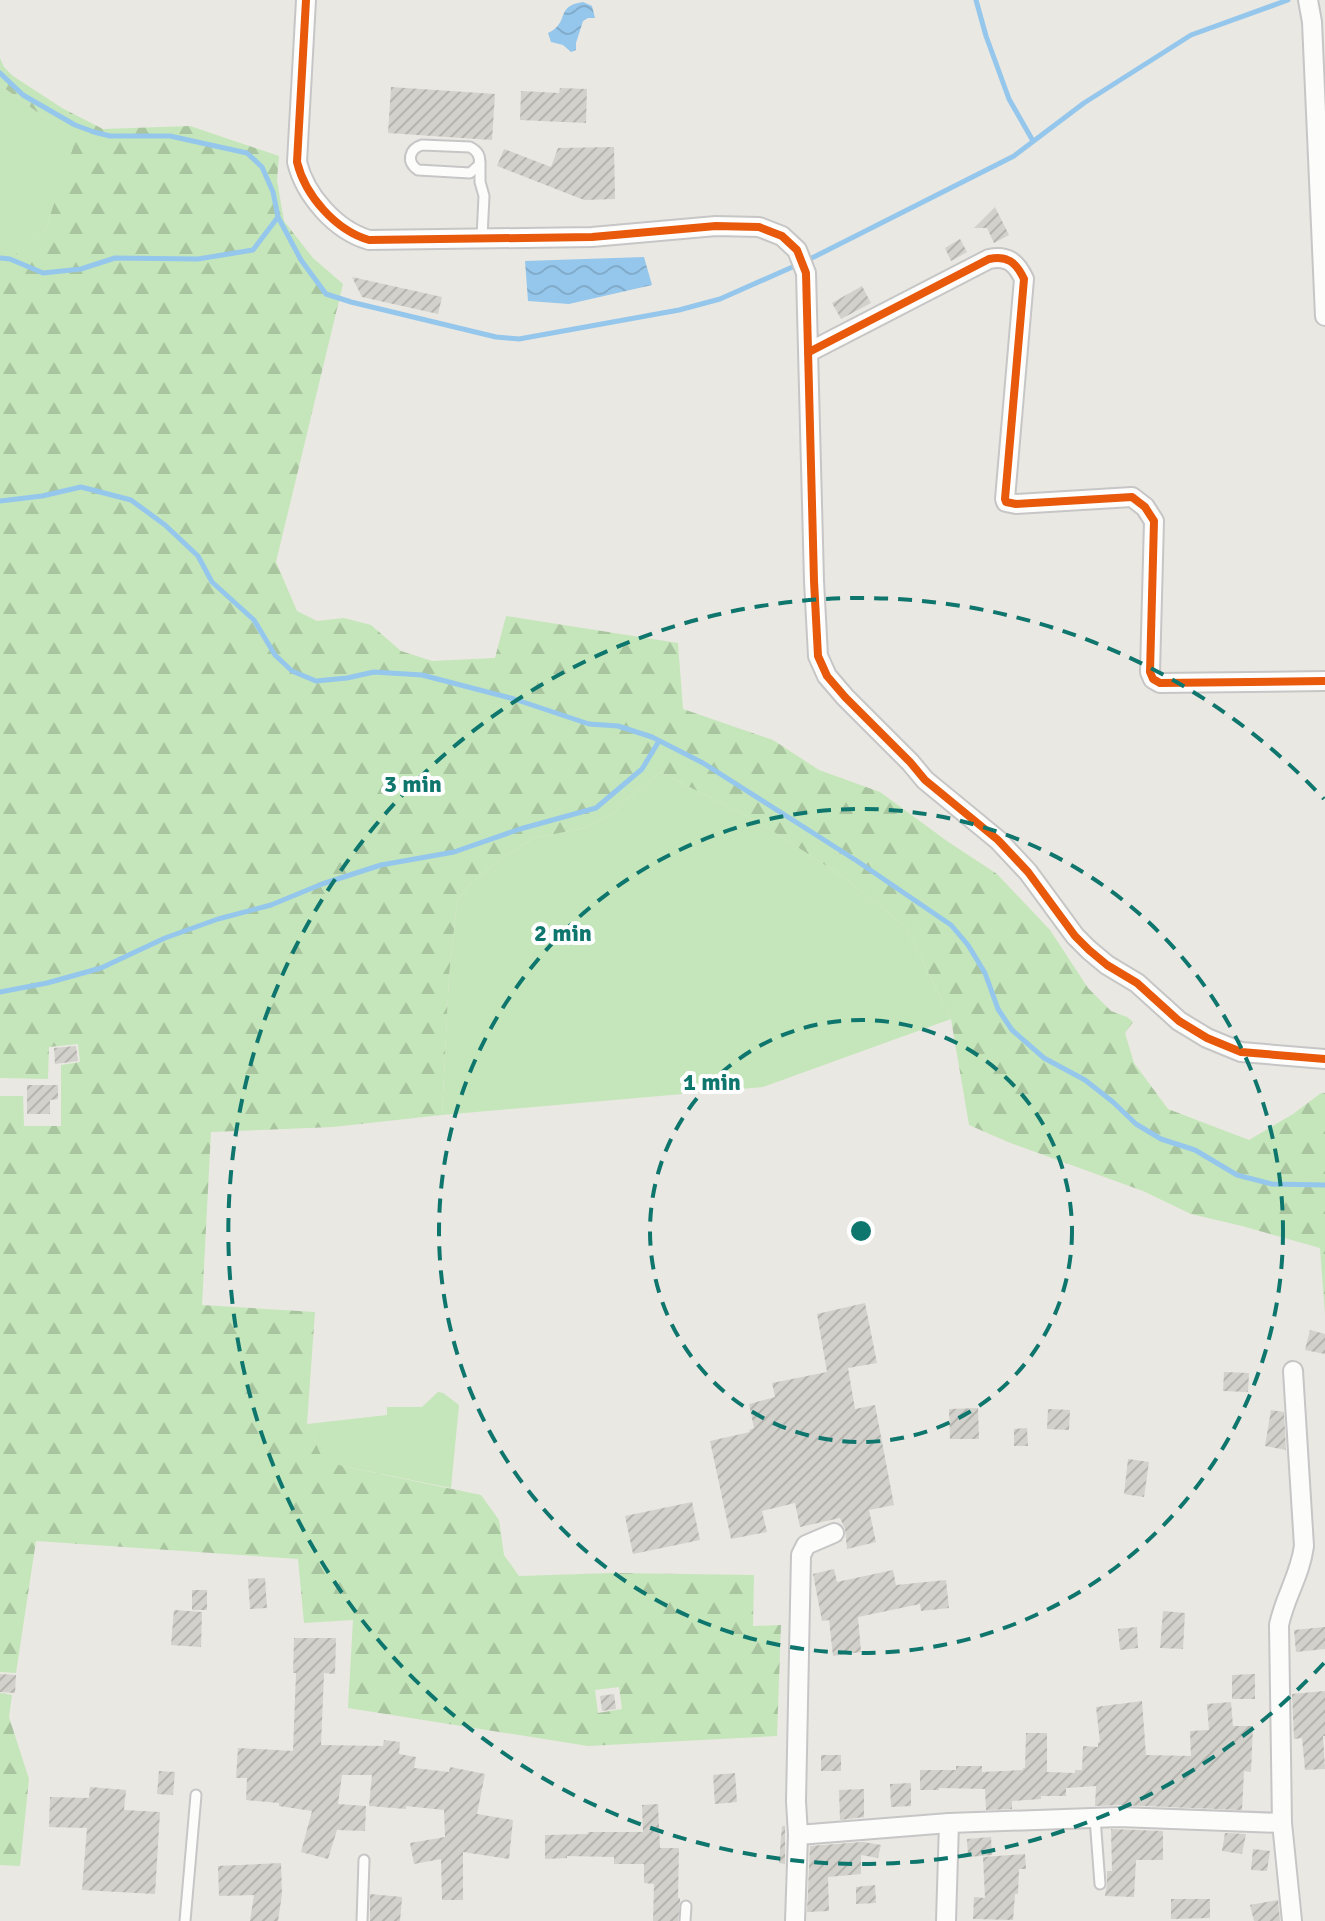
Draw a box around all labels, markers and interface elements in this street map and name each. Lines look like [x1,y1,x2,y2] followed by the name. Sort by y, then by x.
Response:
[384,769,442,799] text: 3 min
[534,918,592,948] text: 2 min
[683,1067,741,1097] text: 1 min
[847,1217,875,1245] centre of rings

